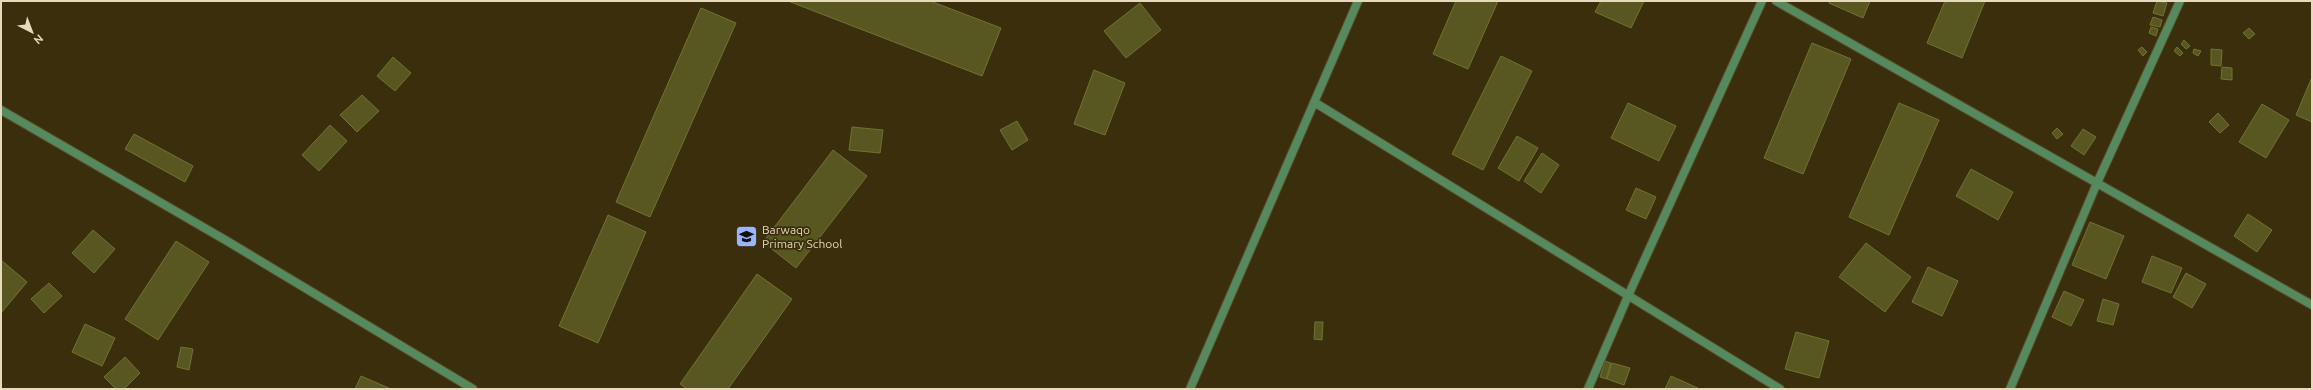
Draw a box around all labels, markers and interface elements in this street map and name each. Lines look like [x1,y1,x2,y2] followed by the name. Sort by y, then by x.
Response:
[12,12,52,52] north arrow
[32,32,46,47] text: N
[733,223,759,249] school or university icon: Barwaqo Primary School
[762,223,842,250] place label: Barwaqo Primary School

